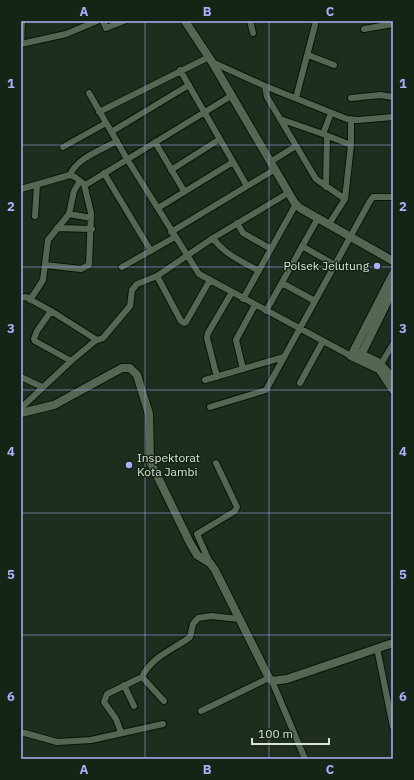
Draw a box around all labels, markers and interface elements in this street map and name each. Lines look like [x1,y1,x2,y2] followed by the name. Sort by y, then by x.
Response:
[80,3,89,20] text: A
[203,3,212,20] text: B
[326,3,335,20] text: C
[7,75,15,92] text: 1
[399,75,407,92] text: 1
[7,198,15,215] text: 2
[399,198,407,215] text: 2
[283,258,370,273] place label: Polsek Jelutung
[372,261,382,271] marker: Polsek Jelutung
[7,320,15,337] text: 3
[399,320,407,337] text: 3
[7,443,15,460] text: 4
[399,443,407,460] text: 4
[137,450,200,479] place label: Inspektorat Kota Jambi
[124,460,134,470] marker: Inspektorat Kota Jambi
[7,566,15,583] text: 5
[399,566,407,583] text: 5
[7,688,15,705] text: 6
[399,688,407,705] text: 6
[252,720,329,746] scale bar
[258,726,293,741] text: 100 m
[80,761,89,778] text: A
[203,761,212,778] text: B
[326,761,335,778] text: C

